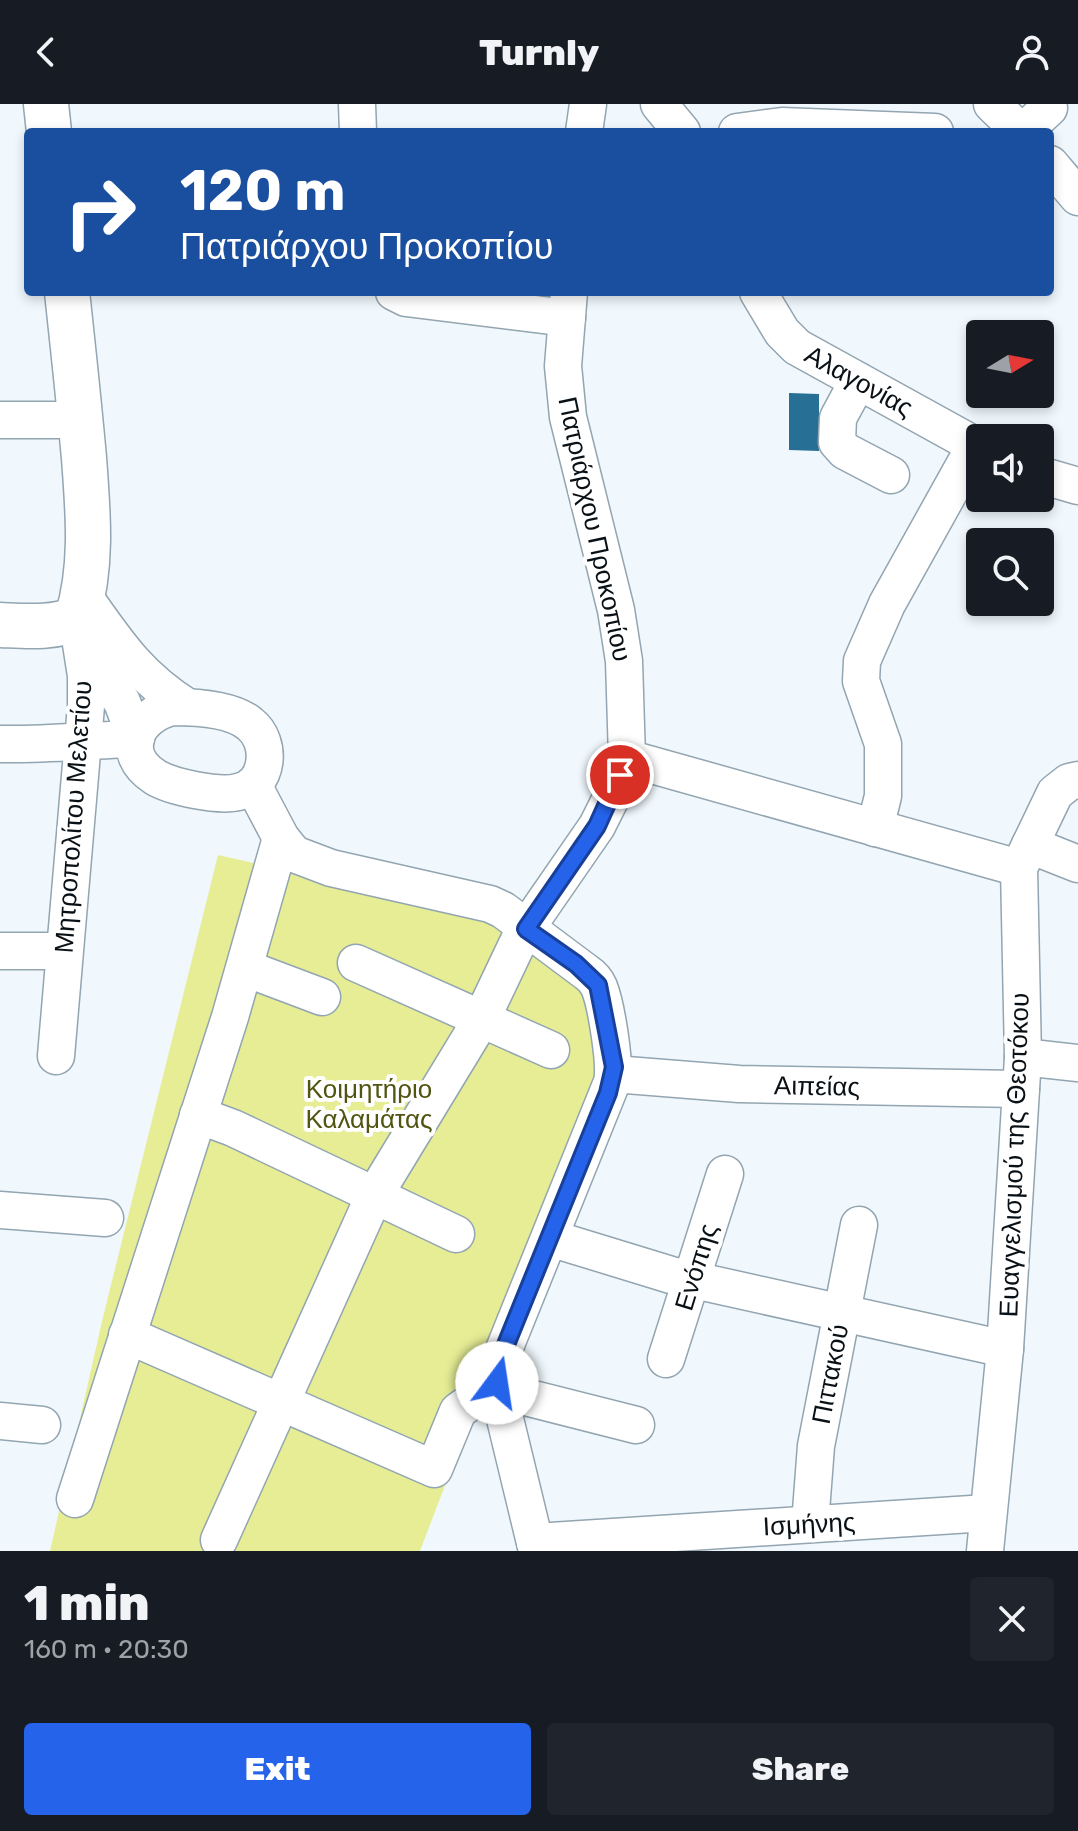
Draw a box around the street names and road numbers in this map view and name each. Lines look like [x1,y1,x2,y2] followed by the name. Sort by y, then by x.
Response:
[799,339,918,424] street label: Αλαγονίας
[551,394,638,664] street label: Πατριάρχου Προκοπίου
[49,680,98,954] street label: Μητροπολίτου Μελετίου
[993,992,1036,1318] street label: Ευαγγελισμού της Θεοτόκου
[774,1070,860,1103] street label: Αιπείας
[669,1220,724,1314] street label: Ενόπης
[806,1322,855,1427] street label: Πιττακού
[762,1507,856,1542] street label: Ισμήνης

